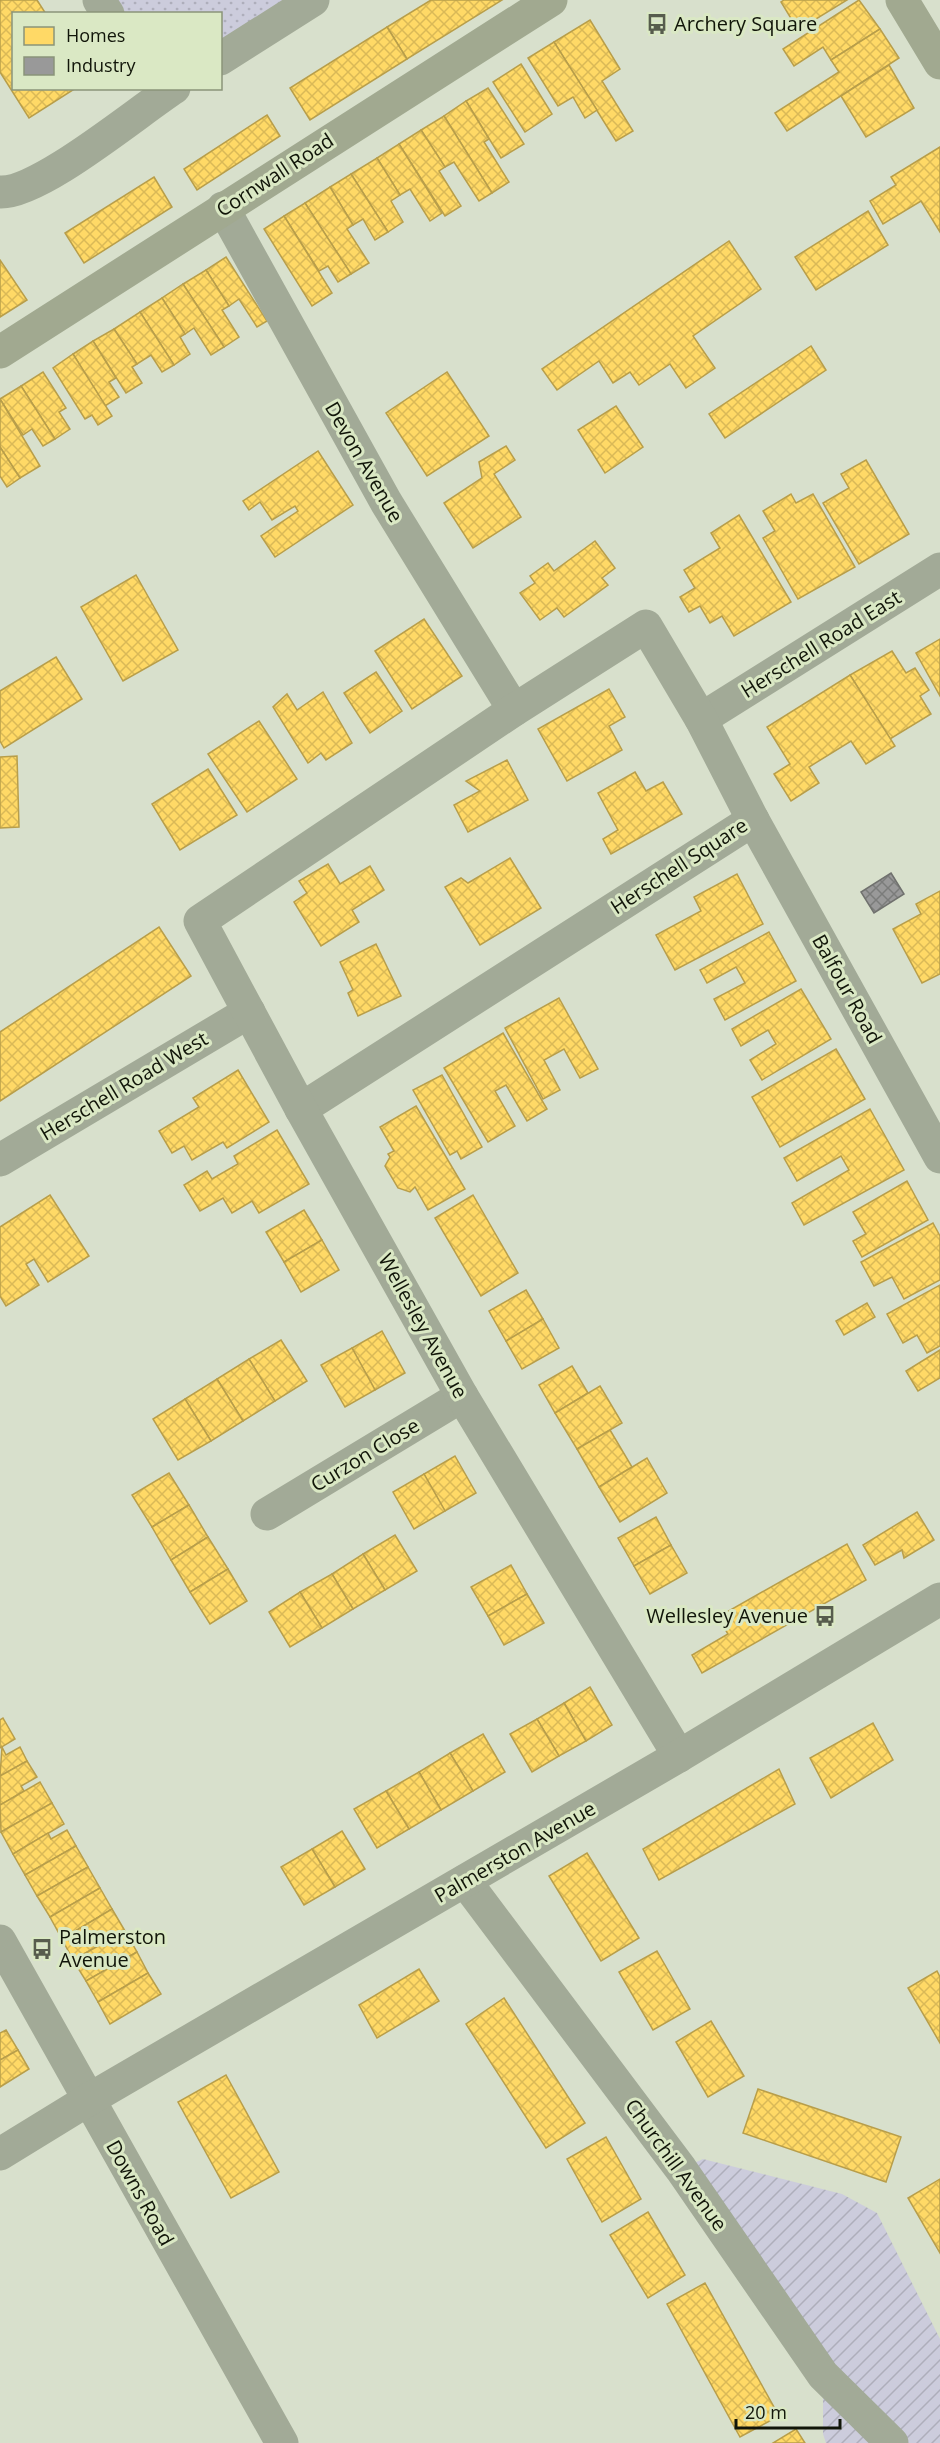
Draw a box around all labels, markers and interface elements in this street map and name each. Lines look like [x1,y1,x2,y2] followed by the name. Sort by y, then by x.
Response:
[674,10,817,37] place label: Archery Square
[12,12,222,90] legend
[645,12,669,36] bus stop icon: Archery Square
[66,23,125,47] text: Homes
[66,53,136,77] text: Industry
[211,127,339,223] street label: Cornwall Road
[319,397,410,527] street label: Devon Avenue
[736,583,906,704] street label: Herschell Road East
[605,811,752,920] street label: Herschell Square
[806,929,889,1048] street label: Balfour Road
[35,1025,213,1146] street label: Herschell Road West
[372,1249,474,1403] street label: Wellesley Avenue
[305,1411,424,1498] street label: Curzon Close
[646,1602,808,1629] place label: Wellesley Avenue
[813,1604,837,1628] bus stop icon: Wellesley Avenue
[429,1794,600,1909] street label: Palmerston Avenue
[59,1923,166,1973] place label: Palmerston Avenue
[30,1937,54,1961] bus stop icon: Palmerston Avenue
[619,2093,734,2236] street label: Churchill Avenue
[100,2135,181,2250] street label: Downs Road
[736,2392,840,2430] scale bar
[745,2400,787,2424] text: 20 m

